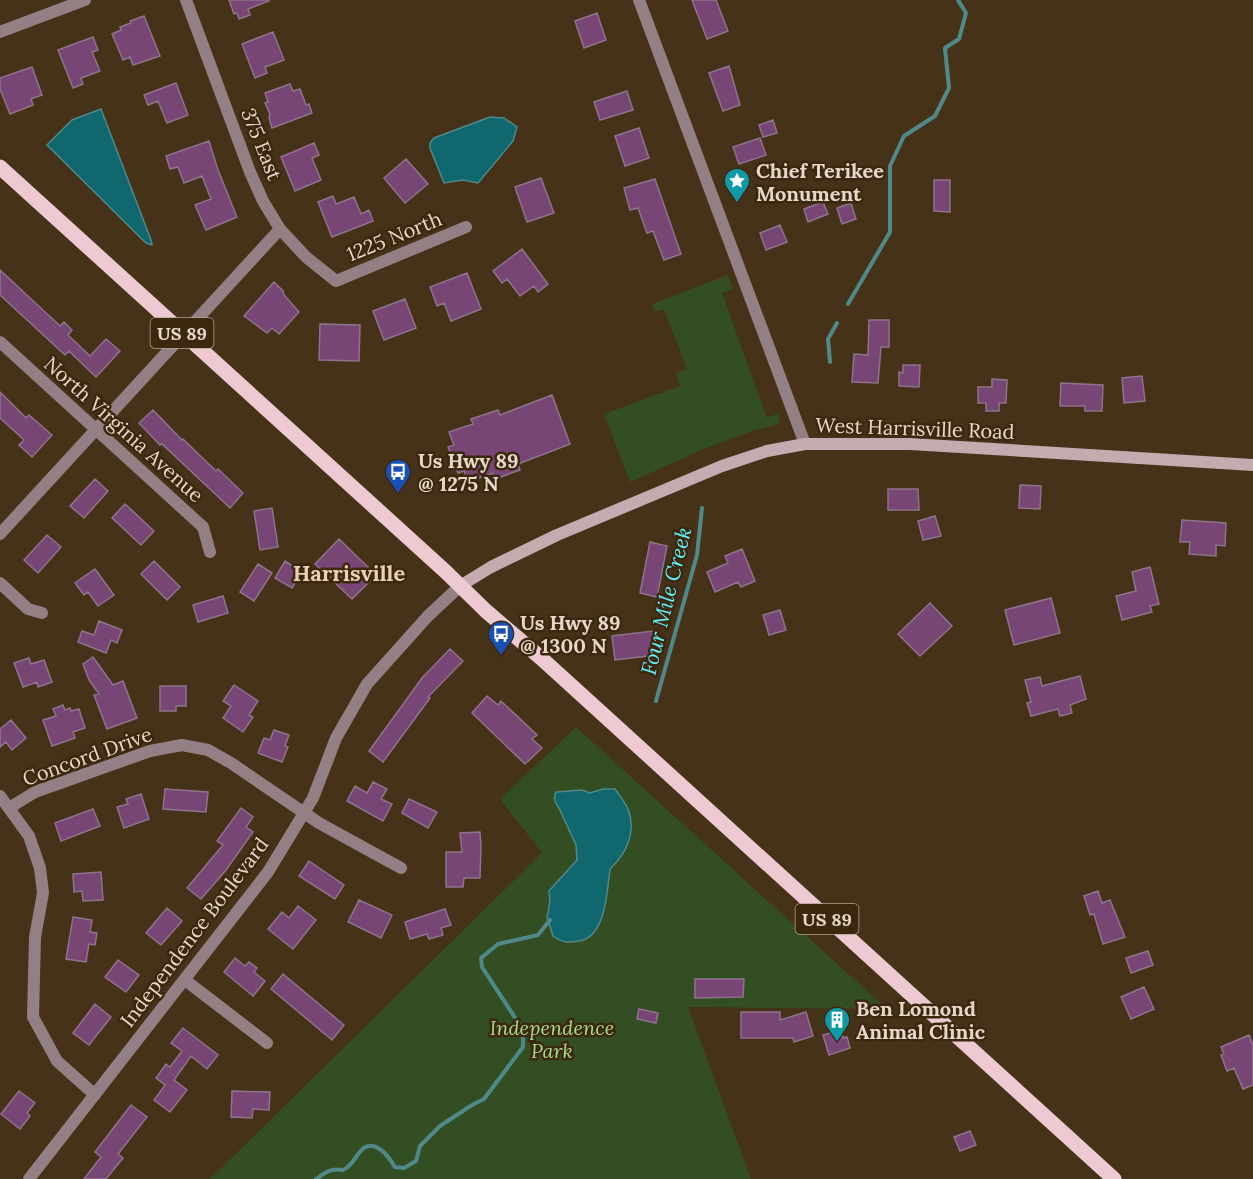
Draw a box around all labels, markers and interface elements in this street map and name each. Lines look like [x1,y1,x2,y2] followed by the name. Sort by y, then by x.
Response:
[236,104,288,184] street label: 375 East
[756,158,884,206] place label: Chief Terikee Monument
[722,166,752,204] place icon: Chief Terikee Monument
[343,206,445,266] street label: 1225 North
[150,318,213,348] road number: US 89
[39,351,209,507] street label: North Virginia Avenue
[815,412,1015,444] street label: West Harrisville Road
[418,448,519,496] place label: Us Hwy 89 @ 1275 N
[383,457,413,495] bus stop icon: Us Hwy 89 @ 1275 N
[635,524,697,678] water label: Four Mile Creek
[293,559,405,587] district label: Harrisville
[520,610,621,658] place label: Us Hwy 89 @ 1300 N
[486,619,516,657] bus stop icon: Us Hwy 89 @ 1300 N
[19,721,155,791] street label: Concord Drive
[115,832,273,1032] street label: Independence Boulevard
[796,904,858,934] road number: US 89
[856,996,986,1044] place label: Ben Lomond Animal Clinic
[822,1005,852,1043] building icon: Ben Lomond Animal Clinic
[490,1015,614,1063] park label: Independence Park

